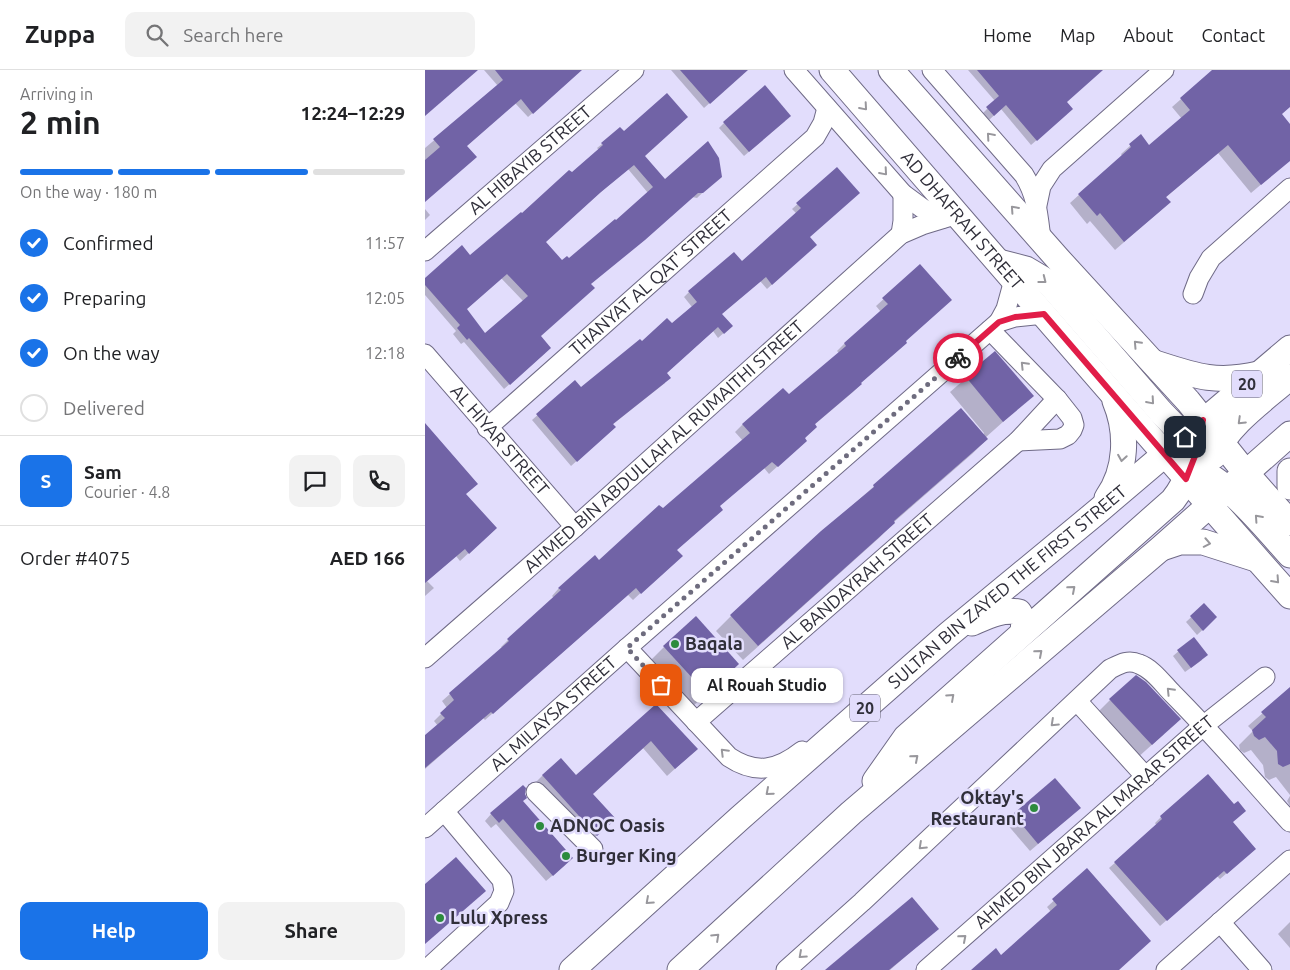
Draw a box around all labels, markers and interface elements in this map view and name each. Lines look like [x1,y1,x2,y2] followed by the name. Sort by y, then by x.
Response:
[125,12,475,57] search box
[25,21,95,48] text: Zuppa
[143,21,171,49] icon: search
[183,24,284,46] text: Search here
[983,25,1032,45] text: Home
[1060,25,1095,45] text: Map
[1123,25,1173,45] text: About
[1201,25,1265,45] text: Contact
[20,85,93,103] text: Arriving in
[464,101,595,218] street label: AL HIBAYIB STREET
[858,101,867,110] one-way arrow
[300,102,405,124] text: 12:24–12:29
[20,104,101,140] text: 2 min
[987,133,996,142] one-way arrow
[898,147,1028,293] street label: AD DHAFRAH STREET
[878,167,887,176] one-way arrow
[20,183,157,201] text: On the way · 180 m
[565,205,735,359] street label: THANYAT AL QAT' STREET
[1012,206,1020,215] one-way arrow
[20,229,48,257] icon: check
[63,232,154,254] text: Confirmed
[365,234,405,252] text: 11:57
[1037,274,1046,282] one-way arrow
[20,284,48,312] icon: check
[63,287,147,309] text: Preparing
[365,289,405,307] text: 12:05
[519,316,807,576] street label: AHMED BIN ABDULLAH AL RUMAITHI STREET
[933,333,983,383] courier
[20,339,48,367] icon: check
[1134,341,1143,350] one-way arrow
[63,342,160,364] text: On the way
[365,344,405,362] text: 12:18
[944,344,972,372] icon: bike
[1021,361,1030,370] one-way arrow
[1232,370,1262,398] road number: 20
[447,380,554,499] street label: AL HIYAR STREET
[1146,395,1154,404] one-way arrow
[63,397,145,419] text: Delivered
[1237,415,1246,424] one-way arrow
[1164,416,1206,458] pin
[1171,423,1199,451] icon: home
[1118,454,1128,463] one-way arrow
[289,455,341,507] button: chat
[353,455,405,507] button: phone
[84,461,122,483] text: Sam
[41,470,51,492] text: S
[884,481,1130,692] street label: SULTAN BIN ZAYED THE FIRST STREET
[84,483,170,501] text: Courier · 4.8
[776,509,937,652] street label: AL BANDAYRAH STREET
[1254,515,1263,524] one-way arrow
[1203,538,1212,548] one-way arrow
[20,547,130,569] text: Order #4075
[330,547,405,569] text: AED 166
[1270,575,1279,584] one-way arrow
[1066,586,1075,595] one-way arrow
[685,633,743,653] place label: Baqala
[669,638,681,650] marker: Baqala
[1033,649,1042,658] one-way arrow
[486,651,620,774] street label: AL MILAYSA STREET
[640,664,682,706] pin
[691,668,843,702] callout: Al Rouah Studio
[647,671,675,699] icon: bag
[707,676,827,694] text: Al Rouah Studio
[1167,687,1176,696] one-way arrow
[850,694,880,721] road number: 20
[945,694,954,703] one-way arrow
[970,711,1217,932] street label: AHMED BIN JBARA AL MARAR STREET
[1050,717,1059,726] one-way arrow
[721,749,730,758] one-way arrow
[910,755,919,764] one-way arrow
[766,787,775,796] one-way arrow
[931,787,1024,828] place label: Oktay's Restaurant
[1028,802,1040,814] marker: Oktay's Restaurant
[550,815,665,835] place label: ADNOC Oasis
[534,820,546,832] marker: ADNOC Oasis
[919,840,928,849] one-way arrow
[576,845,677,865] place label: Burger King
[560,850,572,862] marker: Burger King
[645,895,654,904] one-way arrow
[20,902,208,960] button: Help
[218,902,405,960] button: Share
[450,907,548,927] place label: Lulu Xpress
[434,912,446,924] marker: Lulu Xpress
[711,934,720,943] one-way arrow
[957,935,966,944] one-way arrow
[799,949,808,958] one-way arrow

